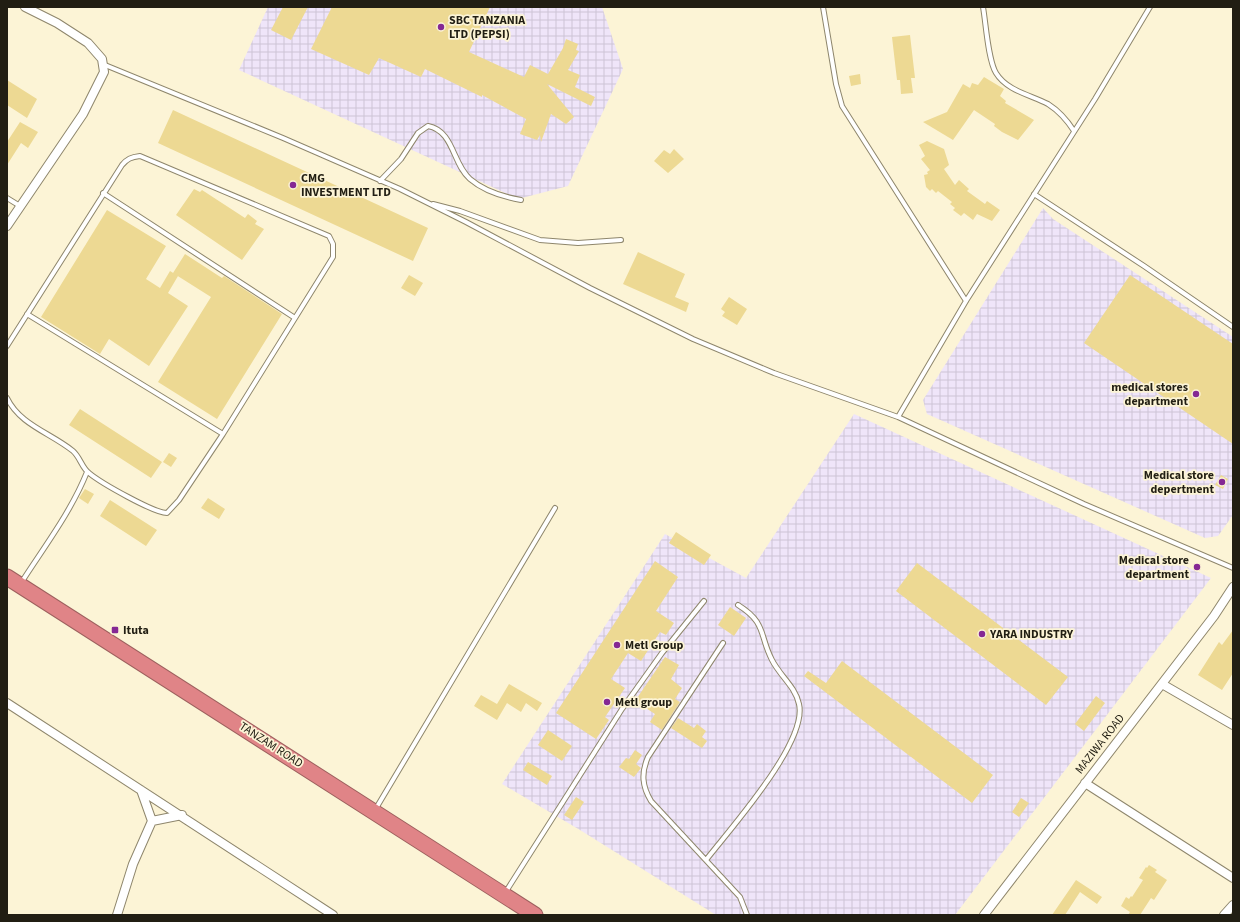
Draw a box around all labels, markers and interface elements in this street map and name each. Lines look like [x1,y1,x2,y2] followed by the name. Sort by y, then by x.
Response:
[449,12,525,43] place label: SBC TANZANIA LTD (PEPSI)
[436,22,446,32] marker: SBC TANZANIA LTD (PEPSI)
[301,170,391,201] place label: CMG INVESTMENT LTD
[288,180,298,190] marker: CMG INVESTMENT LTD
[1111,379,1188,410] place label: medical stores department
[1191,389,1201,399] marker: medical stores department
[1144,467,1214,498] place label: Medical store depertment
[1217,477,1227,487] marker: Medical store depertment
[1119,552,1189,583] place label: Medical store department
[1192,562,1202,572] marker: Medical store department
[123,622,149,639] place label: Ituta
[110,625,120,635] marker: Ituta
[989,626,1074,643] place label: YARA INDUSTRY
[977,629,987,639] marker: YARA INDUSTRY
[625,637,683,654] place label: Metl Group
[612,640,622,650] marker: Metl Group
[615,694,672,711] place label: Metl group
[602,697,612,707] marker: Metl group
[1071,711,1129,777] street label: MAZIWA ROAD
[236,718,306,772] street label: TANZAM ROAD

